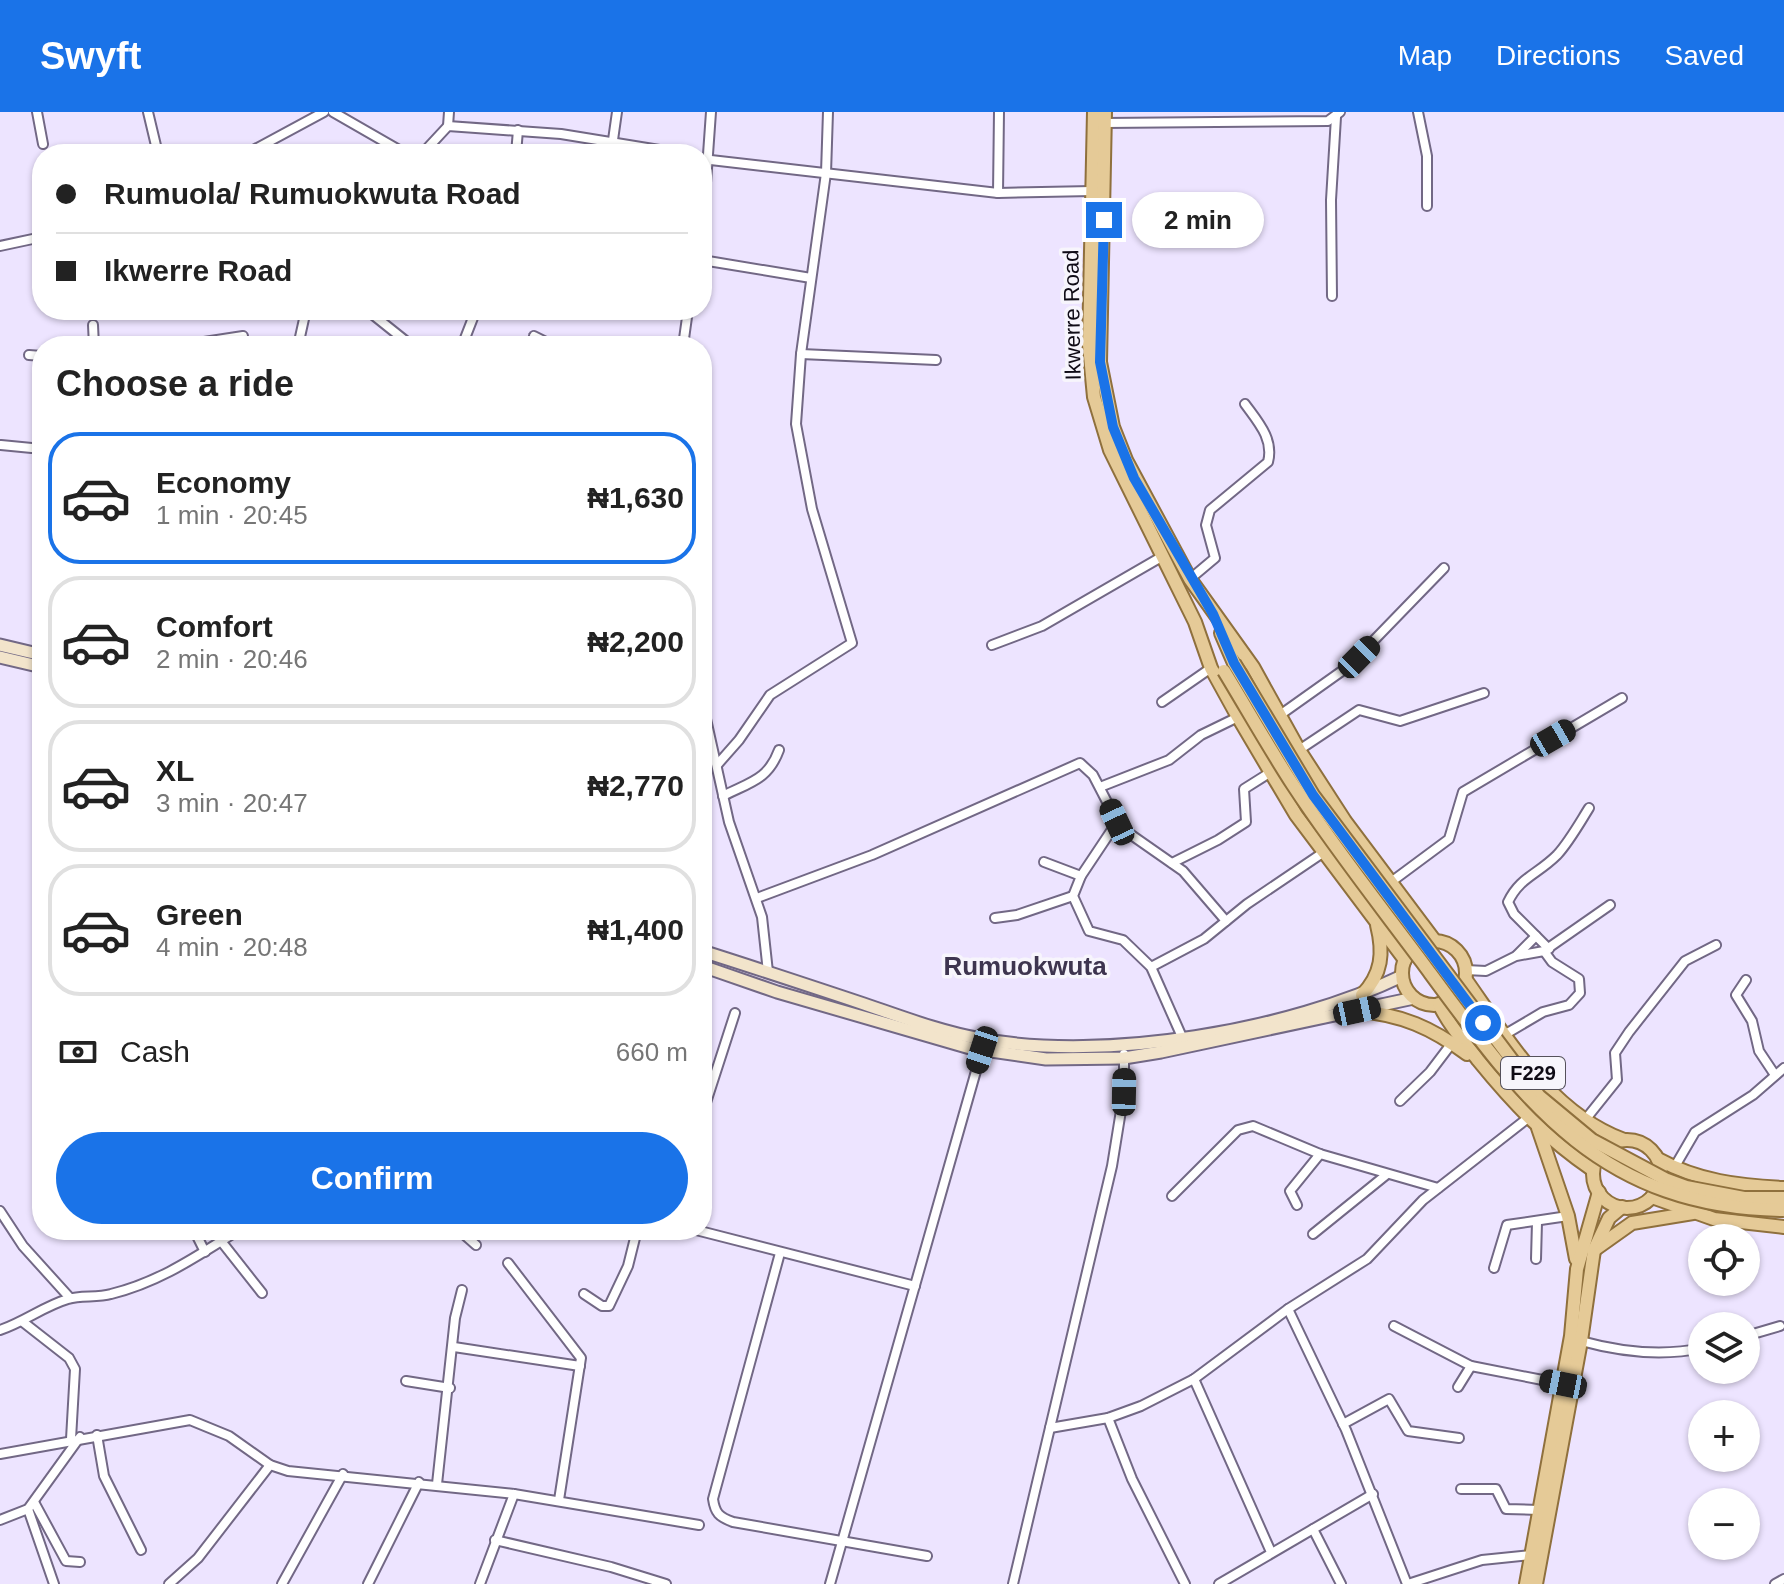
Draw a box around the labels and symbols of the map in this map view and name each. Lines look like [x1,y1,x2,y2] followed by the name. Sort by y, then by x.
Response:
[1132,192,1264,248] callout: 2 min
[1086,202,1122,238] route end
[1058,249,1086,381] street label: Ikwerre Road
[1334,632,1384,682] car
[1526,716,1580,760] car
[1096,795,1138,849] car
[943,951,1107,981] district label: Rumuokwuta
[1331,994,1383,1028] car
[1465,1005,1501,1041] route start
[963,1023,1001,1077] car
[1501,1057,1565,1089] road number: F229
[1112,1068,1136,1116] car
[1537,1368,1589,1400] car

